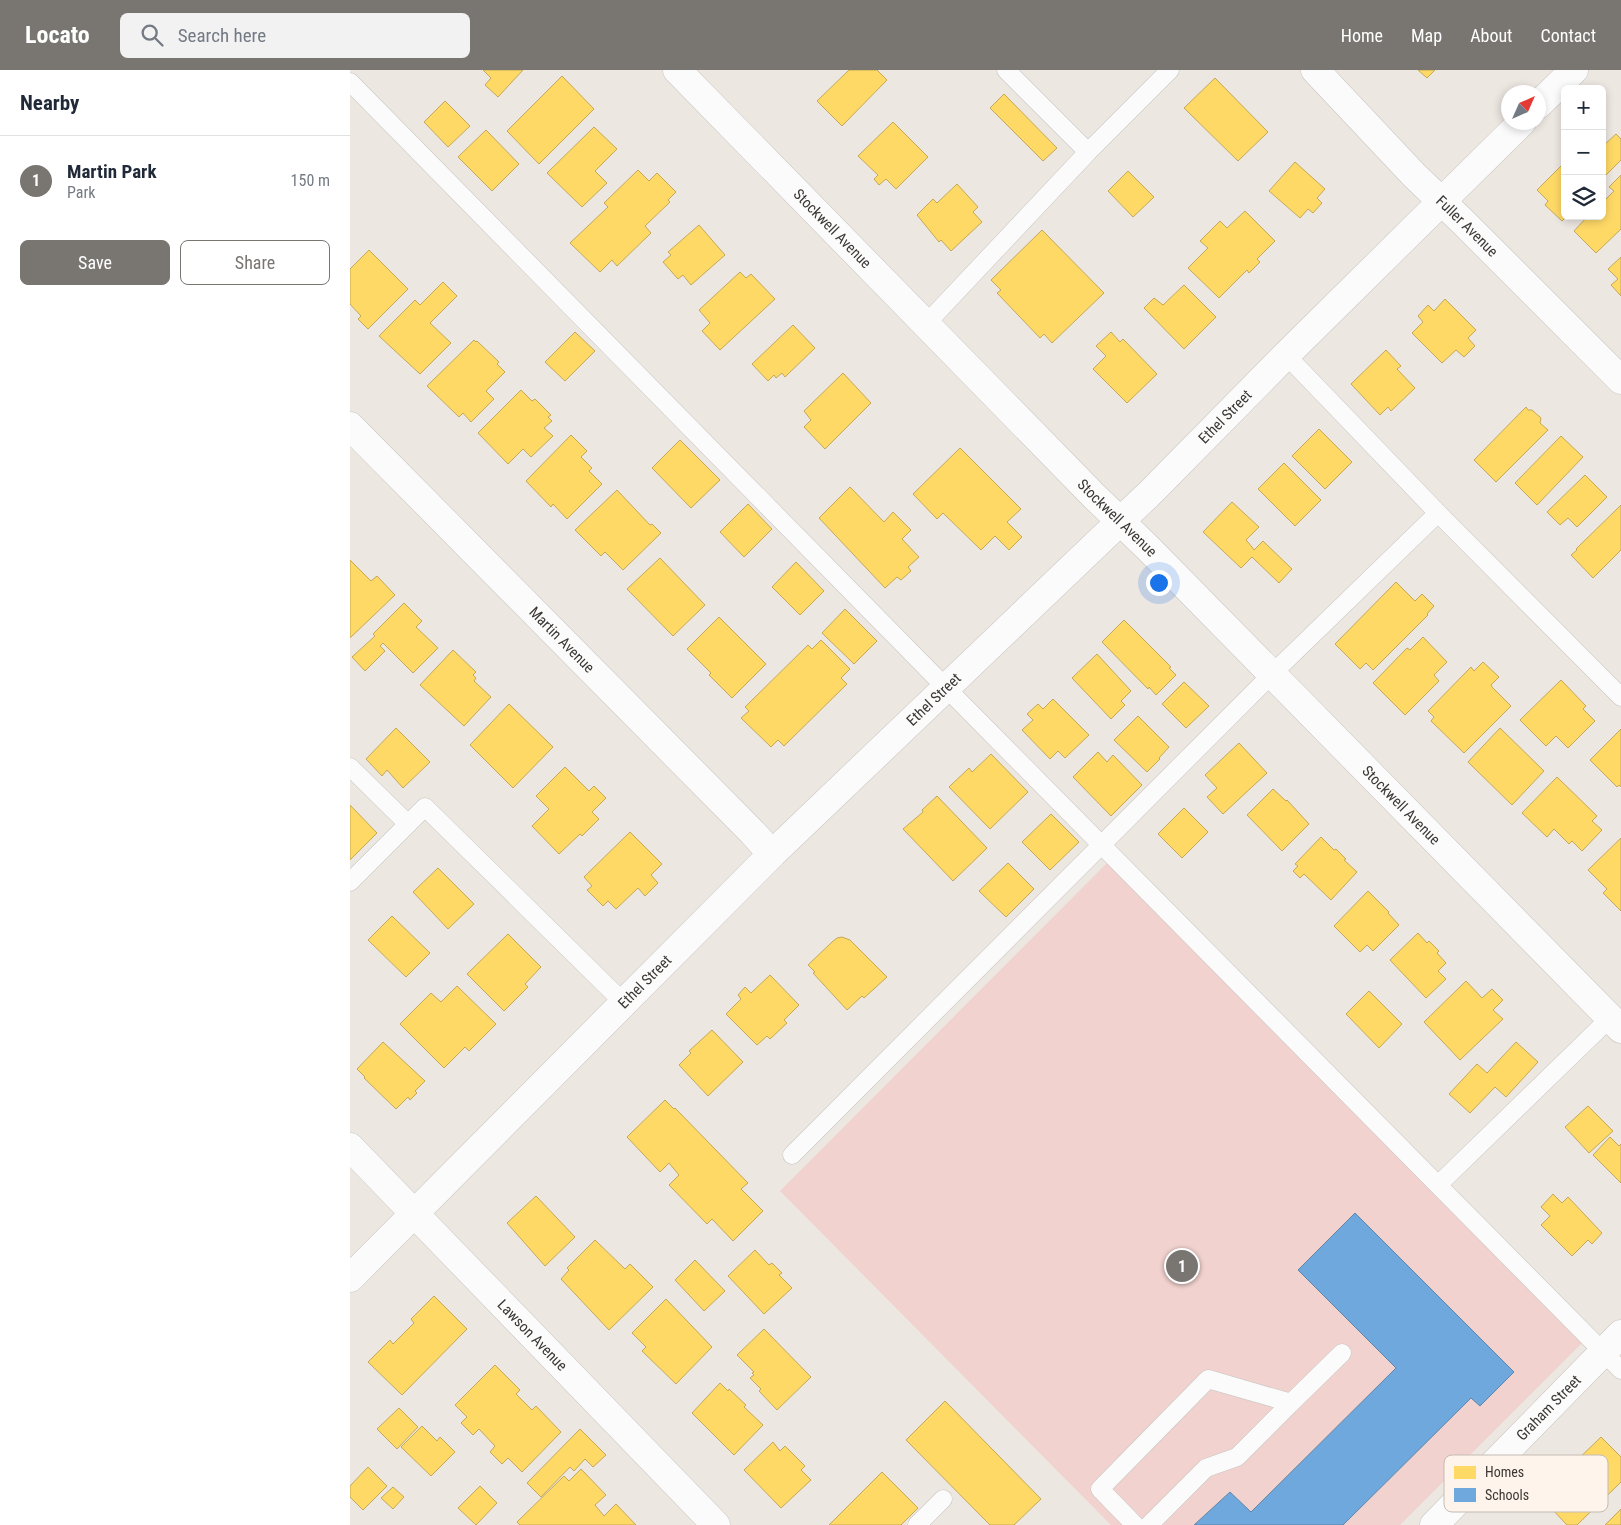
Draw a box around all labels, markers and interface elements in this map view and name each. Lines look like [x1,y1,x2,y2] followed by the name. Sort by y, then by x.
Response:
[120,13,470,58] search box
[25,21,90,49] text: Locato
[138,21,166,49] icon: search
[178,24,266,47] text: Search here
[1341,25,1383,46] text: Home
[1411,25,1442,46] text: Map
[1470,25,1512,46] text: About
[1540,25,1596,46] text: Contact
[1501,85,1546,130] north arrow
[1561,85,1606,220] map controls
[1561,85,1606,130] button: +
[20,91,79,115] text: Nearby
[1561,130,1606,175] button: −
[67,160,156,183] text: Martin Park
[32,171,40,190] text: 1
[291,171,330,190] text: 150 m
[1561,175,1606,220] button: layers
[67,183,96,202] text: Park
[790,185,875,272] street label: Stockwell Avenue
[1432,192,1502,261] street label: Fuller Avenue
[20,240,170,285] button: Save
[180,240,330,285] button: Share
[1195,386,1256,447] street label: Ethel Street
[1074,475,1161,561] street label: Stockwell Avenue
[1146,570,1172,596] your location
[525,603,598,677] street label: Martin Avenue
[903,669,965,730] street label: Ethel Street
[1358,762,1444,849] street label: Stockwell Avenue
[614,951,675,1012] street label: Ethel Street
[1166,1247,1198,1285] pin: 1
[494,1296,571,1375] street label: Lawson Avenue
[1513,1371,1585,1444] street label: Graham Street
[1444,1455,1608,1512] legend
[1485,1464,1524,1480] text: Homes
[1485,1487,1529,1503] text: Schools

